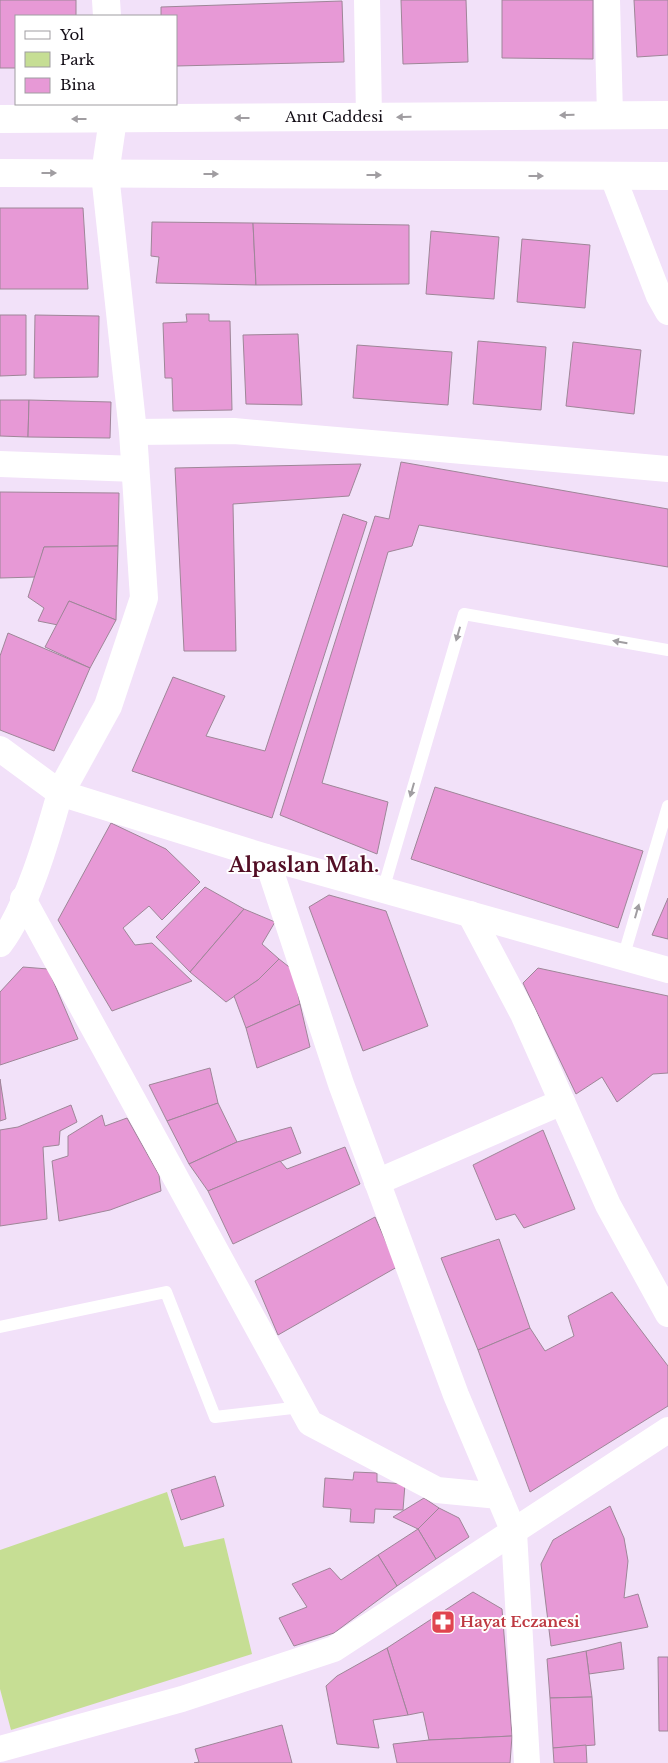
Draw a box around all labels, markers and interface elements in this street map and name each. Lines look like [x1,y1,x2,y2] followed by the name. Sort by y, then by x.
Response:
[15,15,178,105] legend
[59,25,84,44] text: Yol
[60,50,96,69] text: Park
[60,75,96,94] text: Bina
[284,107,383,126] street label: Anıt Caddesi
[559,111,575,119] one-way arrow
[396,113,412,121] one-way arrow
[234,114,250,122] one-way arrow
[71,115,87,123] one-way arrow
[41,169,57,177] one-way arrow
[203,170,219,178] one-way arrow
[366,171,382,179] one-way arrow
[528,172,544,180] one-way arrow
[453,627,461,642] one-way arrow
[612,637,628,645] one-way arrow
[408,782,416,797] one-way arrow
[228,853,379,877] district label: Alpaslan Mah.
[634,903,642,918] one-way arrow
[430,1609,456,1635] pharmacy icon: Hayat Eczanesi
[460,1612,580,1631] place label: Hayat Eczanesi

